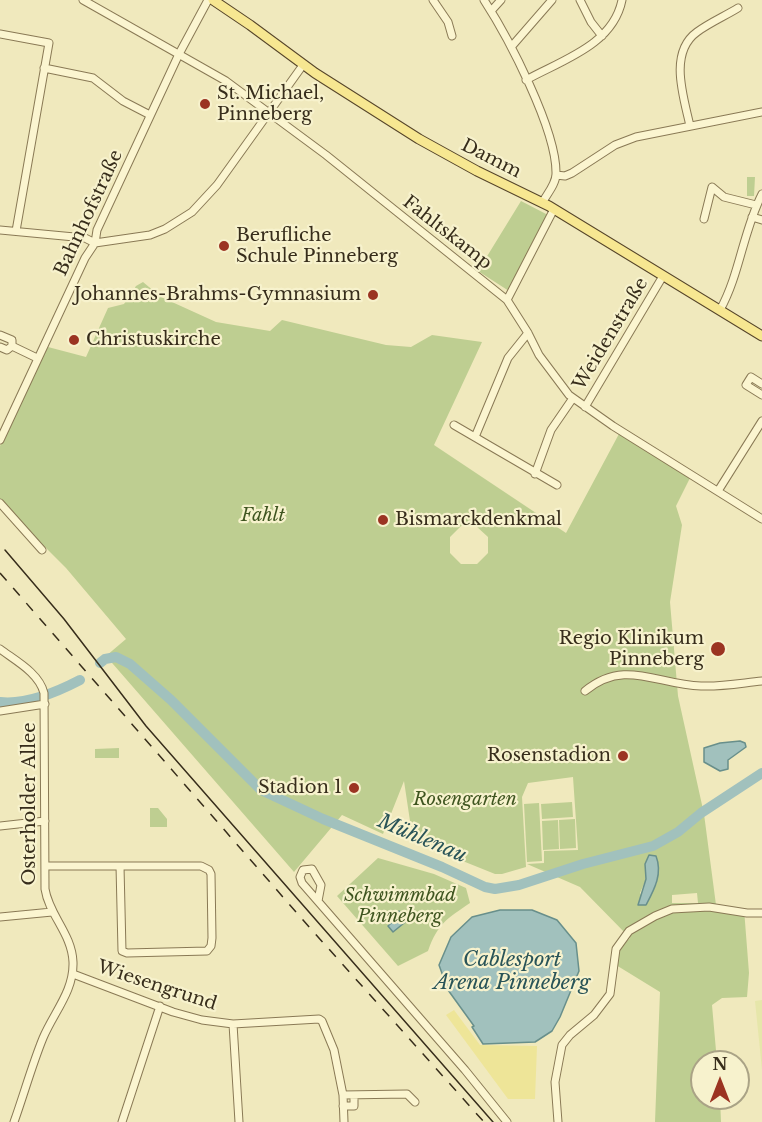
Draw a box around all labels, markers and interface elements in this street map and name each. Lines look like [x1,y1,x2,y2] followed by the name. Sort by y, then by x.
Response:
[217,83,324,125] place label: St. Michael, Pinneberg
[198,97,212,111] marker: St. Michael, Pinneberg
[457,135,525,183] street label: Damm
[50,147,128,279] street label: Bahnhofstraße
[398,191,496,275] street label: Fahltskamp
[236,225,398,268] place label: Berufliche Schule Pinneberg
[217,239,231,253] marker: Berufliche Schule Pinneberg
[569,274,653,394] street label: Weidenstraße
[74,284,361,306] place label: Johannes-Brahms-Gymnasium
[366,288,380,302] marker: Johannes-Brahms-Gymnasium
[86,329,221,351] place label: Christuskirche
[67,333,81,347] marker: Christuskirche
[241,505,285,527] park label: Fahlt
[395,509,562,531] place label: Bismarckdenkmal
[376,513,390,527] marker: Bismarckdenkmal
[559,628,704,670] place label: Regio Klinikum Pinneberg
[709,640,727,658] marker: Regio Klinikum Pinneberg
[19,722,41,886] street label: Osterholder Allee
[487,745,611,767] place label: Rosenstadion
[616,749,630,763] marker: Rosenstadion
[258,777,342,799] place label: Stadion 1
[347,781,361,795] marker: Stadion 1
[413,789,517,811] park label: Rosengarten
[374,810,470,868] water label: Mühlenau
[344,885,456,928] park label: Schwimmbad Pinneberg
[434,948,590,995] water label: Cablesport Arena Pinneberg
[95,957,219,1015] street label: Wiesengrund
[690,1050,750,1110] north arrow
[712,1054,728,1074] text: N

